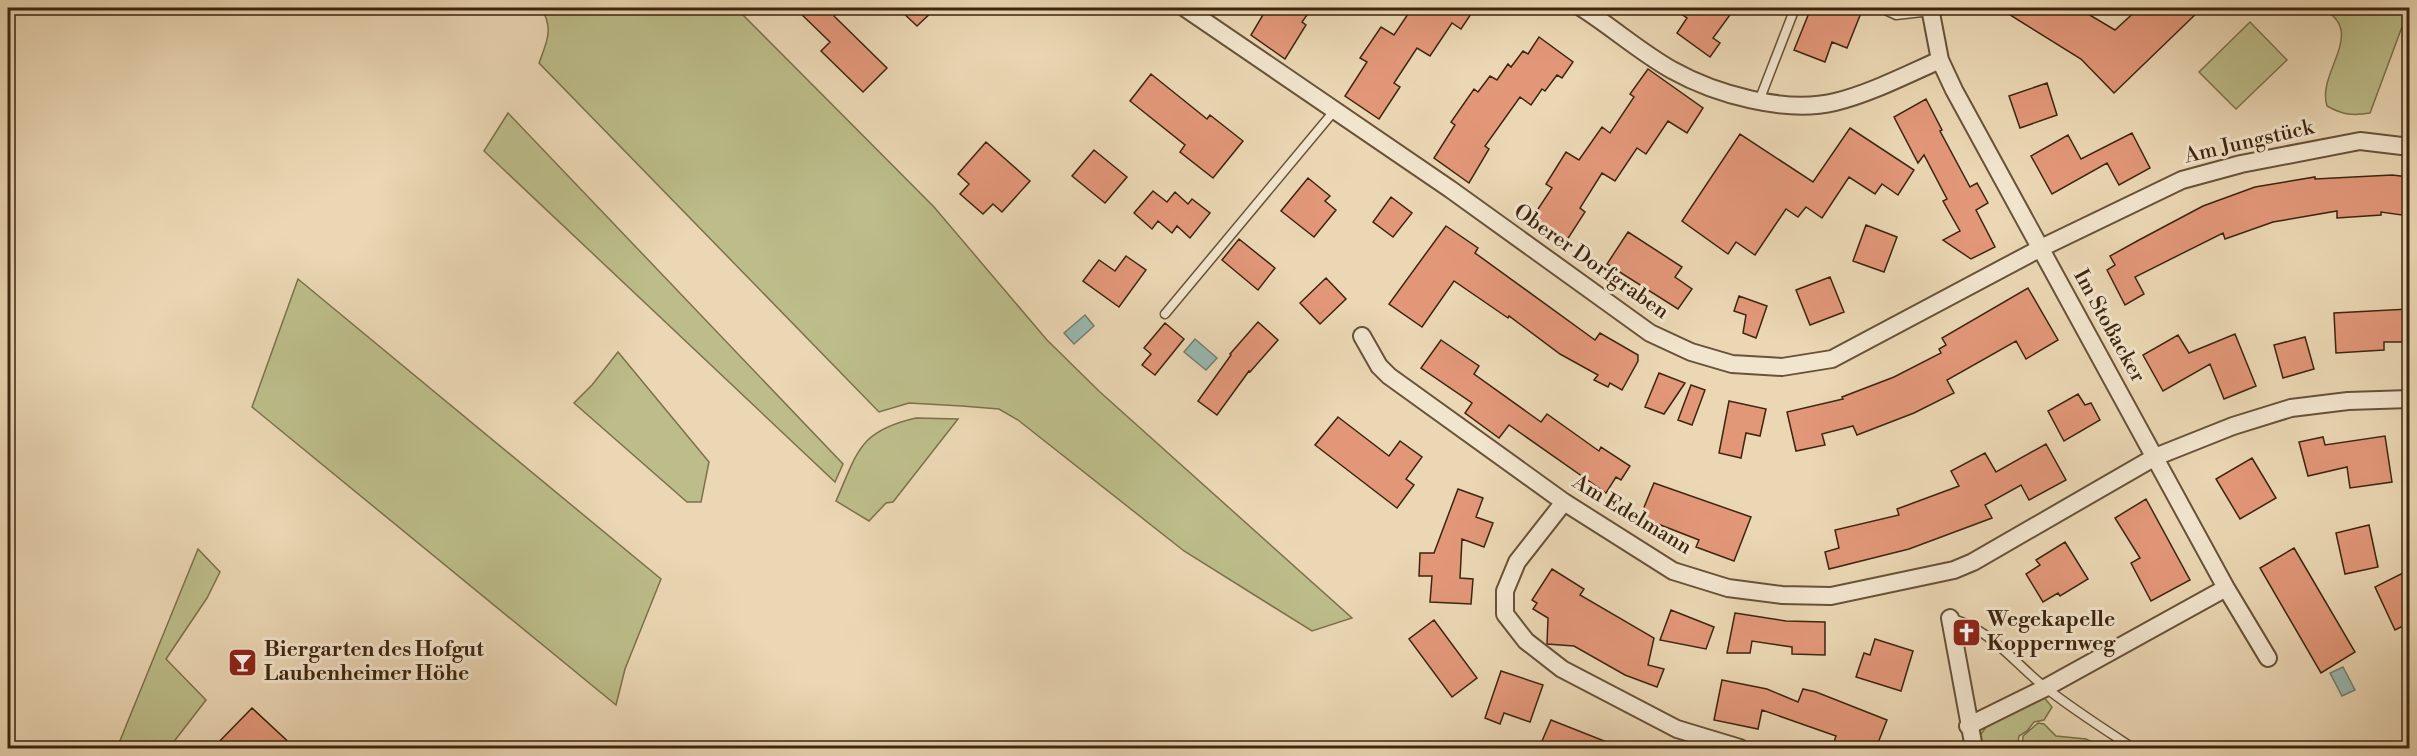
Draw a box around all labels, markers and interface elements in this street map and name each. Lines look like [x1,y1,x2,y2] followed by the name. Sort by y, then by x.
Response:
[2181,114,2317,170] street label: Am Jungstück
[1508,199,1674,325] street label: Oberer Dorfgraben
[2067,265,2151,387] street label: Im Stoßacker
[1567,469,1697,561] street label: Am Edelmann
[1986,607,2116,657] place label: Wegekapelle Koppernweg
[1950,616,1982,648] church icon: Wegekapelle Koppernweg
[264,637,484,687] place label: Biergarten des Hofgut Laubenheimer Höhe
[227,646,259,678] bar icon: Biergarten des Hofgut Laubenheimer Höhe

